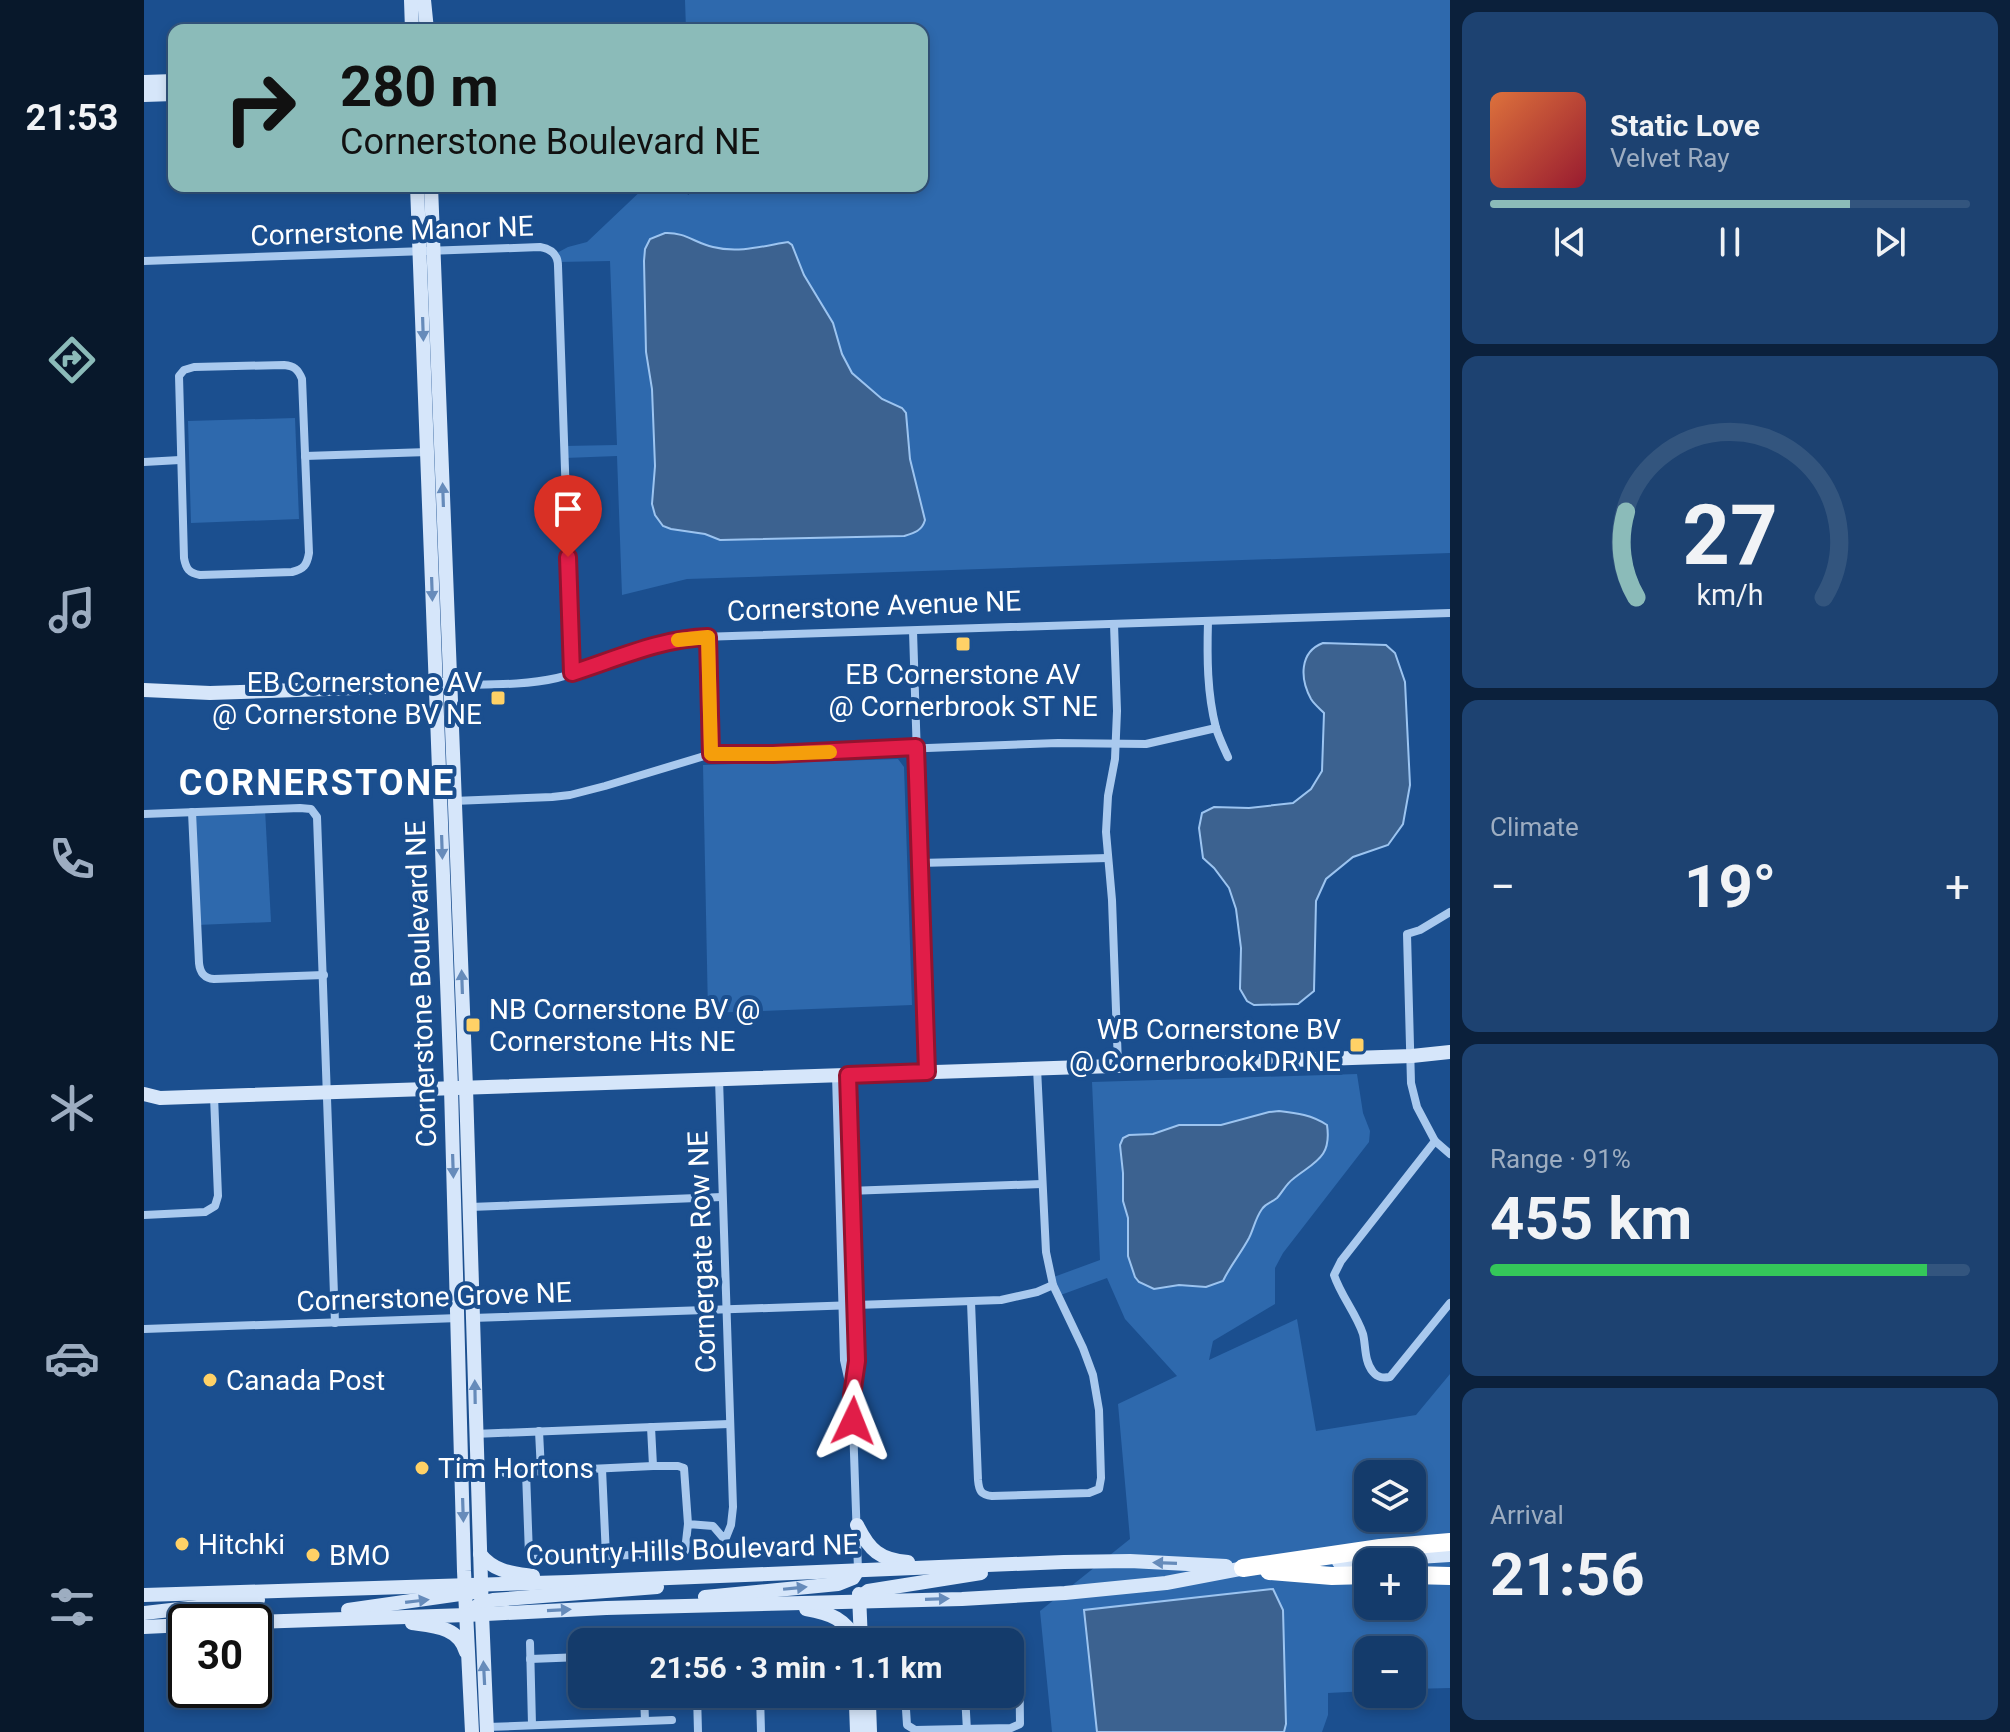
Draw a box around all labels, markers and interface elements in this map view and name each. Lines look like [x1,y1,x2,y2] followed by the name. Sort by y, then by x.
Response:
[340,54,499,120] text: 280 m
[208,56,312,160] icon: right
[26,97,118,139] text: 21:53
[1610,108,1760,143] text: Static Love
[340,121,760,163] text: Cornerstone Boulevard NE
[1610,143,1730,173] text: Velvet Ray
[250,210,534,252] street label: Cornerstone Manor NE
[1548,220,1592,264] icon: previous
[1708,220,1752,264] icon: pause
[1868,220,1912,264] icon: next
[416,317,429,342] one-way arrow
[44,332,100,388] icon: directions
[534,475,602,557] pin
[436,482,449,507] one-way arrow
[546,487,590,531] icon: arrive
[1682,487,1778,584] text: 27
[426,577,439,602] one-way arrow
[1696,578,1764,612] text: km/h
[44,582,100,638] icon: music
[726,584,1022,628] street label: Cornerstone Avenue NE
[954,635,972,653] marker: EB Cornerstone AV @ Cornerbrook ST NE
[828,658,1098,723] place label: EB Cornerstone AV @ Cornerbrook ST NE
[212,666,482,731] place label: EB Cornerstone AV @ Cornerstone BV NE
[489,689,507,707] marker: EB Cornerstone AV @ Cornerstone BV NE
[179,762,455,804] district label: CORNERSTONE
[1490,812,1579,842] text: Climate
[399,820,443,1148] street label: Cornerstone Boulevard NE
[44,831,100,887] icon: phone
[435,835,448,860] one-way arrow
[1684,851,1776,922] text: 19°
[1490,861,1515,913] text: −
[1945,861,1970,913] text: +
[455,969,468,994] one-way arrow
[489,993,760,1058] place label: NB Cornerstone BV @ Cornerstone Hts NE
[1069,1013,1341,1078] place label: WB Cornerstone BV @ Cornerbrook DR NE
[464,1016,482,1034] marker: NB Cornerstone BV @ Cornerstone Hts NE
[1348,1036,1366,1054] marker: WB Cornerstone BV @ Cornerbrook DR NE
[44,1080,100,1136] icon: climate
[681,1130,723,1374] street label: Cornergate Row NE
[1490,1144,1631,1174] text: Range · 91%
[447,1154,459,1179] one-way arrow
[1490,1183,1692,1254] text: 455 km
[296,1276,572,1318] street label: Cornerstone Grove NE
[44,1330,100,1386] icon: car
[226,1364,385,1397] place label: Canada Post
[201,1371,219,1389] marker: Canada Post
[469,1379,481,1404] one-way arrow
[811,1379,895,1463] position arrow
[438,1452,594,1485] place label: Tim Hortons
[413,1459,431,1477] marker: Tim Hortons
[1354,1460,1426,1708] map controls
[1354,1460,1426,1532] button: layers
[456,1498,469,1523] one-way arrow
[1490,1500,1564,1530] text: Arrival
[198,1528,285,1561] place label: Hitchki
[525,1528,859,1572] street label: Country Hills Boulevard NE
[173,1535,191,1553] marker: Hitchki
[329,1539,390,1572] place label: BMO
[1490,1539,1645,1610] text: 21:56
[304,1546,322,1564] marker: BMO
[1354,1548,1426,1620] button: +
[1152,1556,1177,1569] one-way arrow
[44,1579,100,1635] icon: filters
[782,1582,807,1595] one-way arrow
[925,1593,950,1606] one-way arrow
[405,1594,430,1607] one-way arrow
[547,1603,572,1616] one-way arrow
[168,1604,272,1708] speed limit sign: 30
[1354,1636,1426,1708] button: −
[649,1650,943,1685] text: 21:56 · 3 min · 1.1 km
[478,1660,491,1685] one-way arrow

